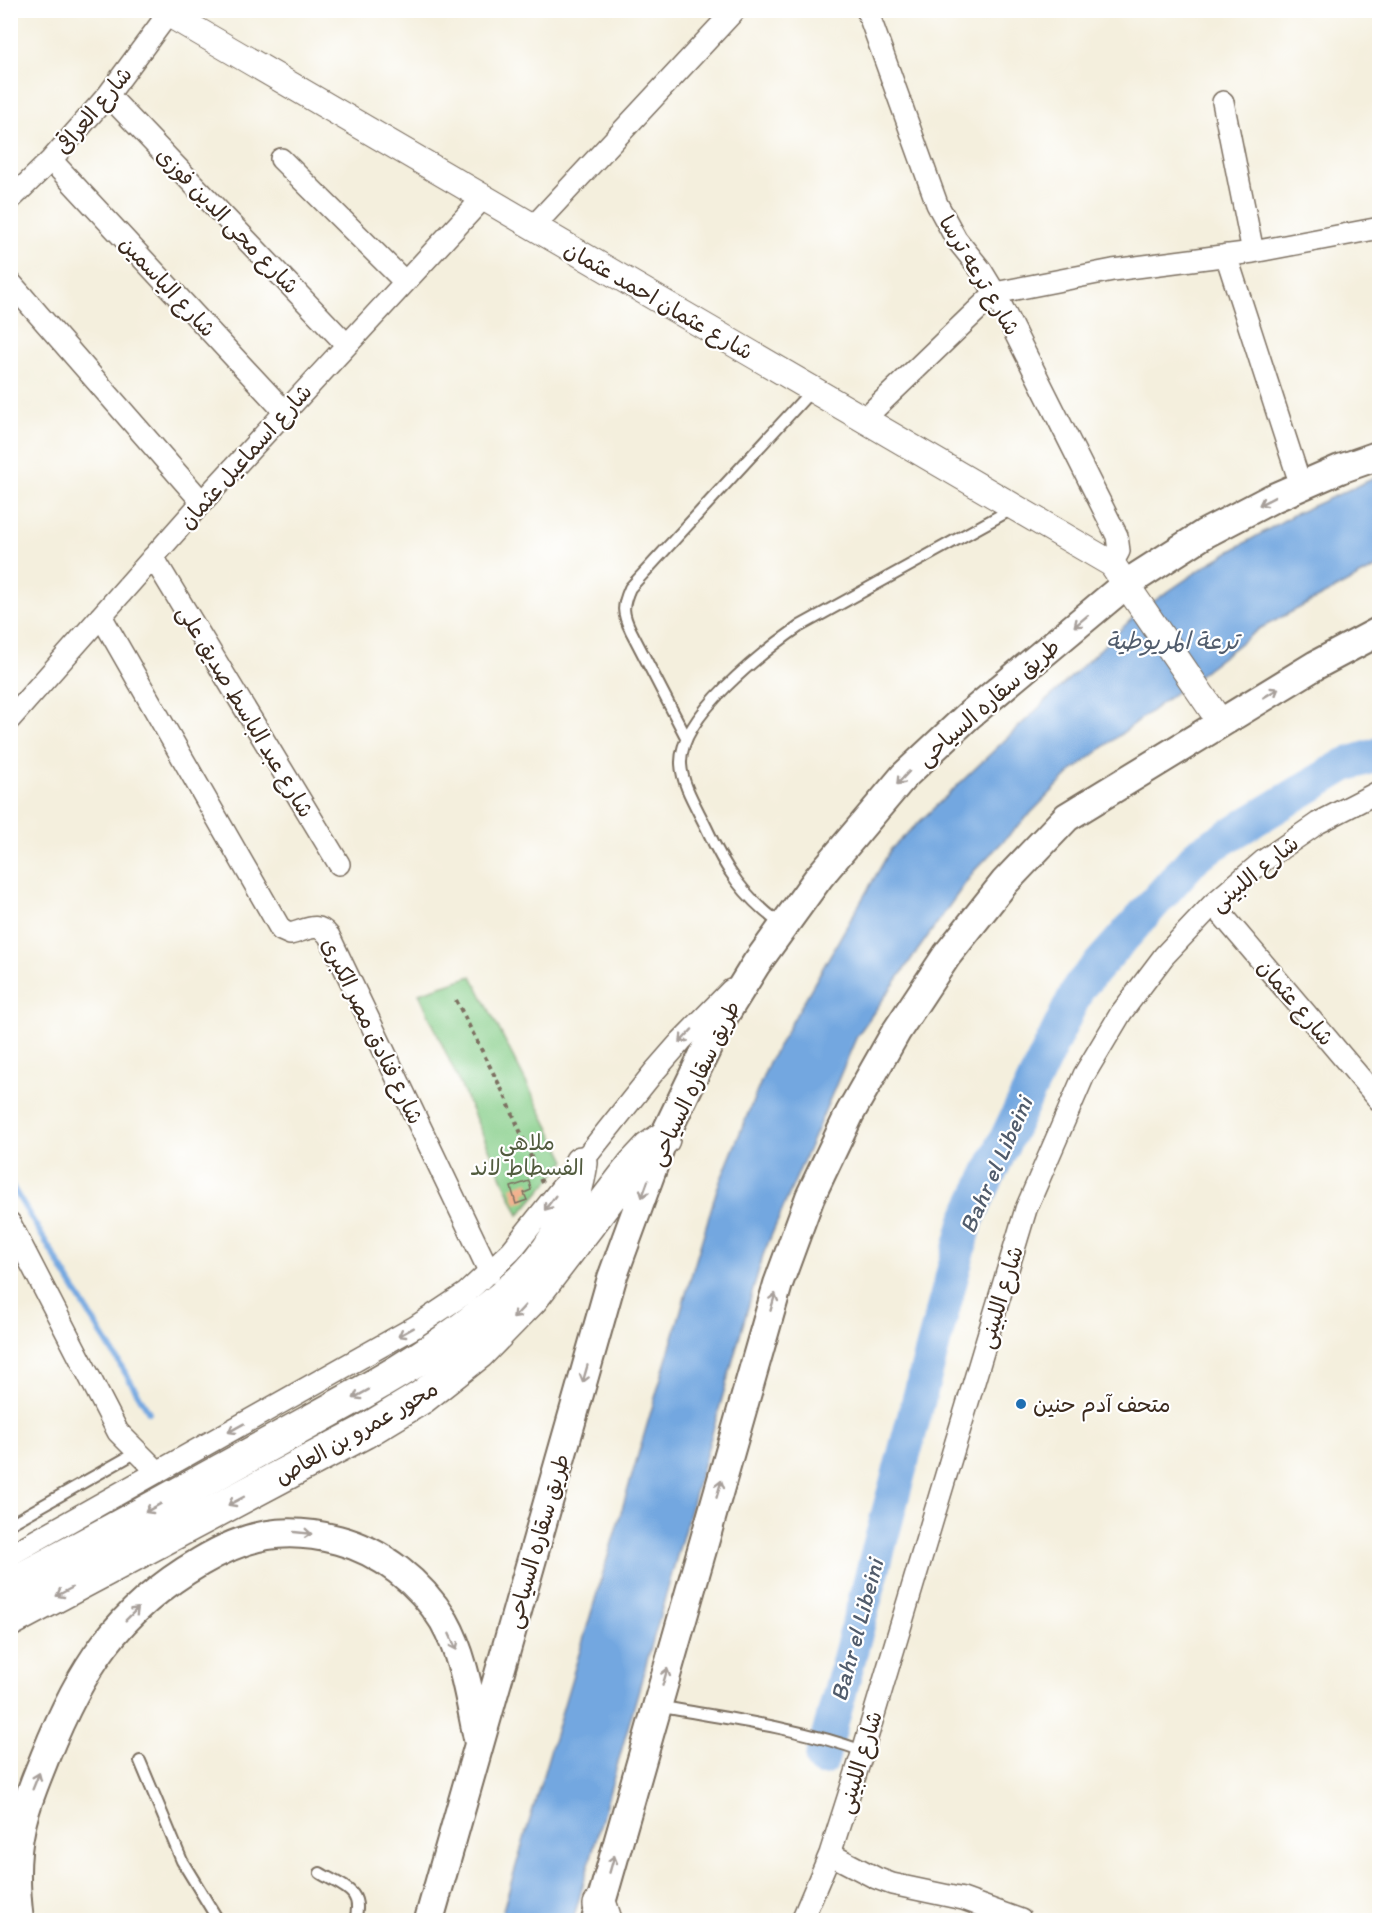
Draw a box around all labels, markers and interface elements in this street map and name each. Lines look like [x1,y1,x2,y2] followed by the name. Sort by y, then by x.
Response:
[49,61,139,161] street label: شارع العراقى
[149,141,305,301] street label: شارع محى الدين فوزى
[931,210,1026,341] street label: شارع ترعه ترسا
[112,230,221,344] street label: شارع الياسمين
[559,235,758,367] street label: شارع عثمان احمد عثمان
[173,378,319,536] street label: شارع اسماعيل عثمان
[1259,496,1277,507] one-way arrow
[170,600,320,823] street label: شارع عبد الباسط صديق على
[1073,615,1089,628] one-way arrow
[1106,626,1242,656] water label: ترعة المريوطية
[911,633,1066,772] street label: طريق سقاره السياحى
[1262,686,1279,698] one-way arrow
[896,770,910,785] one-way arrow
[1205,829,1305,919] street label: شارع اللبينى
[314,934,429,1130] street label: شارع فنادق مصر الكبرى
[1250,953,1340,1052] street label: شارع عثمان
[643,996,747,1171] street label: طريق سقاره السياحى
[679,1028,693,1043] one-way arrow
[953,1089,1040,1237] water label: Bahr el Libeini
[470,1129,584,1181] park label: ملاهي الفسطاط لاند
[638,1179,649,1197] one-way arrow
[544,1195,557,1211] one-way arrow
[972,1242,1031,1352] street label: شارع اللبينى
[767,1293,779,1312] one-way arrow
[511,1305,526,1320] one-way arrow
[398,1326,415,1338] one-way arrow
[579,1364,590,1383] one-way arrow
[270,1375,443,1490] street label: محور عمرو بن العاص
[353,1388,370,1400] one-way arrow
[1033,1391,1171,1422] place label: متحف آدم حنين
[1014,1397,1028,1411] marker: متحف آدم حنين
[228,1422,245,1434] one-way arrow
[500,1451,576,1632] street label: طريق سقاره السياحى
[714,1480,725,1499] one-way arrow
[227,1496,245,1507] one-way arrow
[145,1502,162,1514] one-way arrow
[293,1528,313,1539] one-way arrow
[824,1553,890,1704] water label: Bahr el Libeini
[55,1587,73,1599] one-way arrow
[125,1606,139,1621] one-way arrow
[448,1633,459,1651] one-way arrow
[660,1667,671,1686] one-way arrow
[831,1707,890,1817] street label: شارع اللبينى
[31,1772,42,1791] one-way arrow
[606,1855,618,1874] one-way arrow

